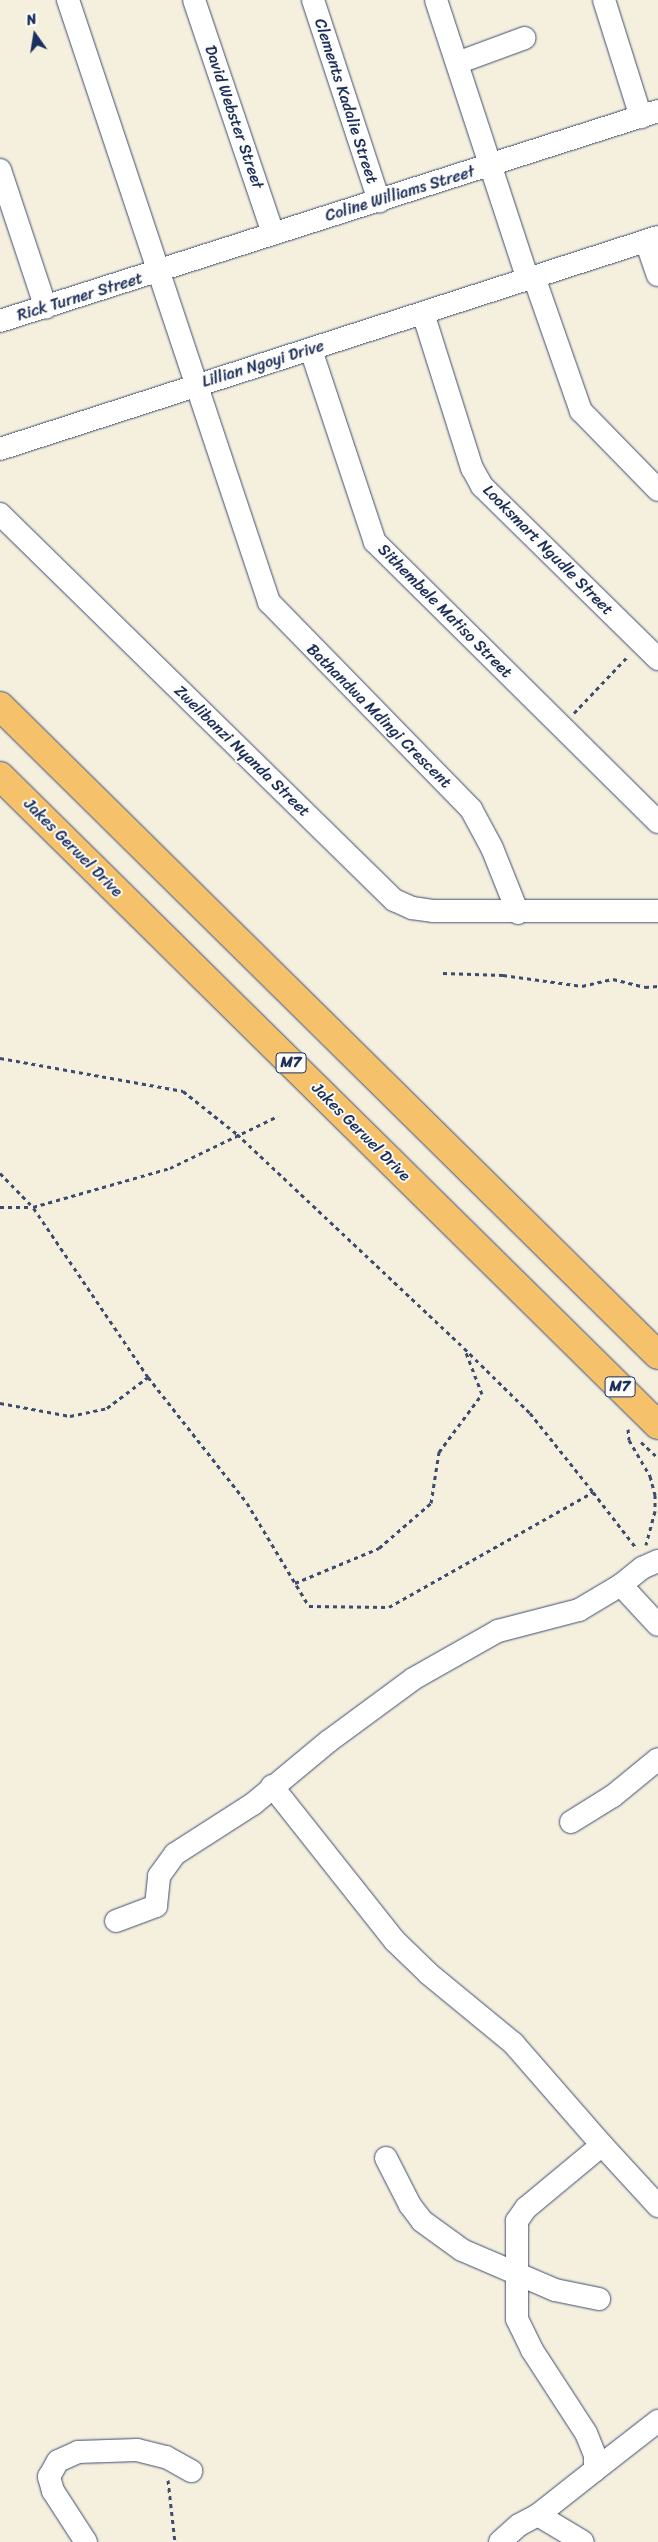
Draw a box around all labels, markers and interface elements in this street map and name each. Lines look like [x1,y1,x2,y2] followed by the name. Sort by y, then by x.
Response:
[24,7,39,33] text: N
[10,10,60,60] north arrow
[310,16,382,186] street label: Clements Kadalie Street
[200,43,268,191] street label: David Webster Street
[323,162,477,226] street label: Coline Williams Street
[14,269,146,325] street label: Rick Turner Street
[200,336,326,392] street label: Lillian Ngoyi Drive
[479,481,617,619] street label: Looksmart Ngudle Street
[374,540,516,682] street label: Sithembele Matiso Street
[303,640,455,792] street label: Bathandwa Mdingi Crescent
[170,681,314,821] street label: Zwelibanzi Nyanda Street
[19,794,127,902] street label: Jakes Gerwel Drive
[275,1050,307,1076] road number: M7
[307,1078,415,1186] street label: Jakes Gerwel Drive
[604,1374,636,1400] road number: M7

